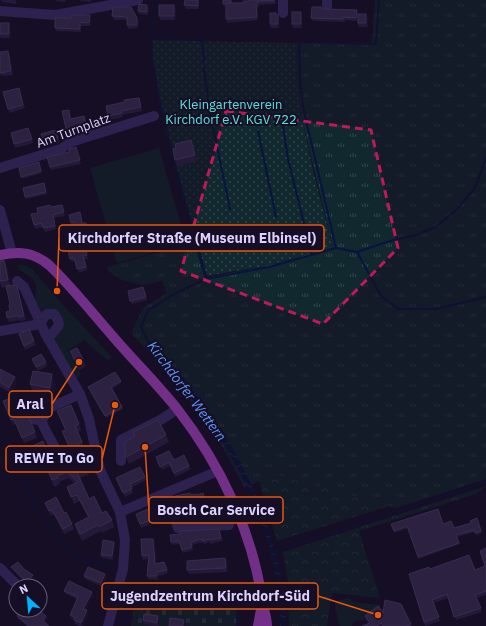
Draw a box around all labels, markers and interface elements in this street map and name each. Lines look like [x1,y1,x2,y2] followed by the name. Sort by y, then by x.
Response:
[165,96,297,128] park label: Kleingartenverein Kirchdorf e.V. KGV 722
[34,109,113,152] street label: Am Turnplatz
[59,225,324,251] callout: Kirchdorfer Straße (Museum Elbinsel)
[68,229,316,247] text: Kirchdorfer Straße (Museum Elbinsel)
[143,337,231,445] water label: Kirchdorfer Wettern
[9,391,52,417] callout: Aral
[16,395,44,413] text: Aral
[6,446,102,472] callout: REWE To Go
[14,449,94,467] text: REWE To Go
[149,497,283,523] callout: Bosch Car Service
[157,501,275,519] text: Bosch Car Service
[8,578,48,618] north arrow
[17,581,30,597] text: N
[102,583,318,609] callout: Jugendzentrum Kirchdorf-Süd
[110,587,310,605] text: Jugendzentrum Kirchdorf-Süd

